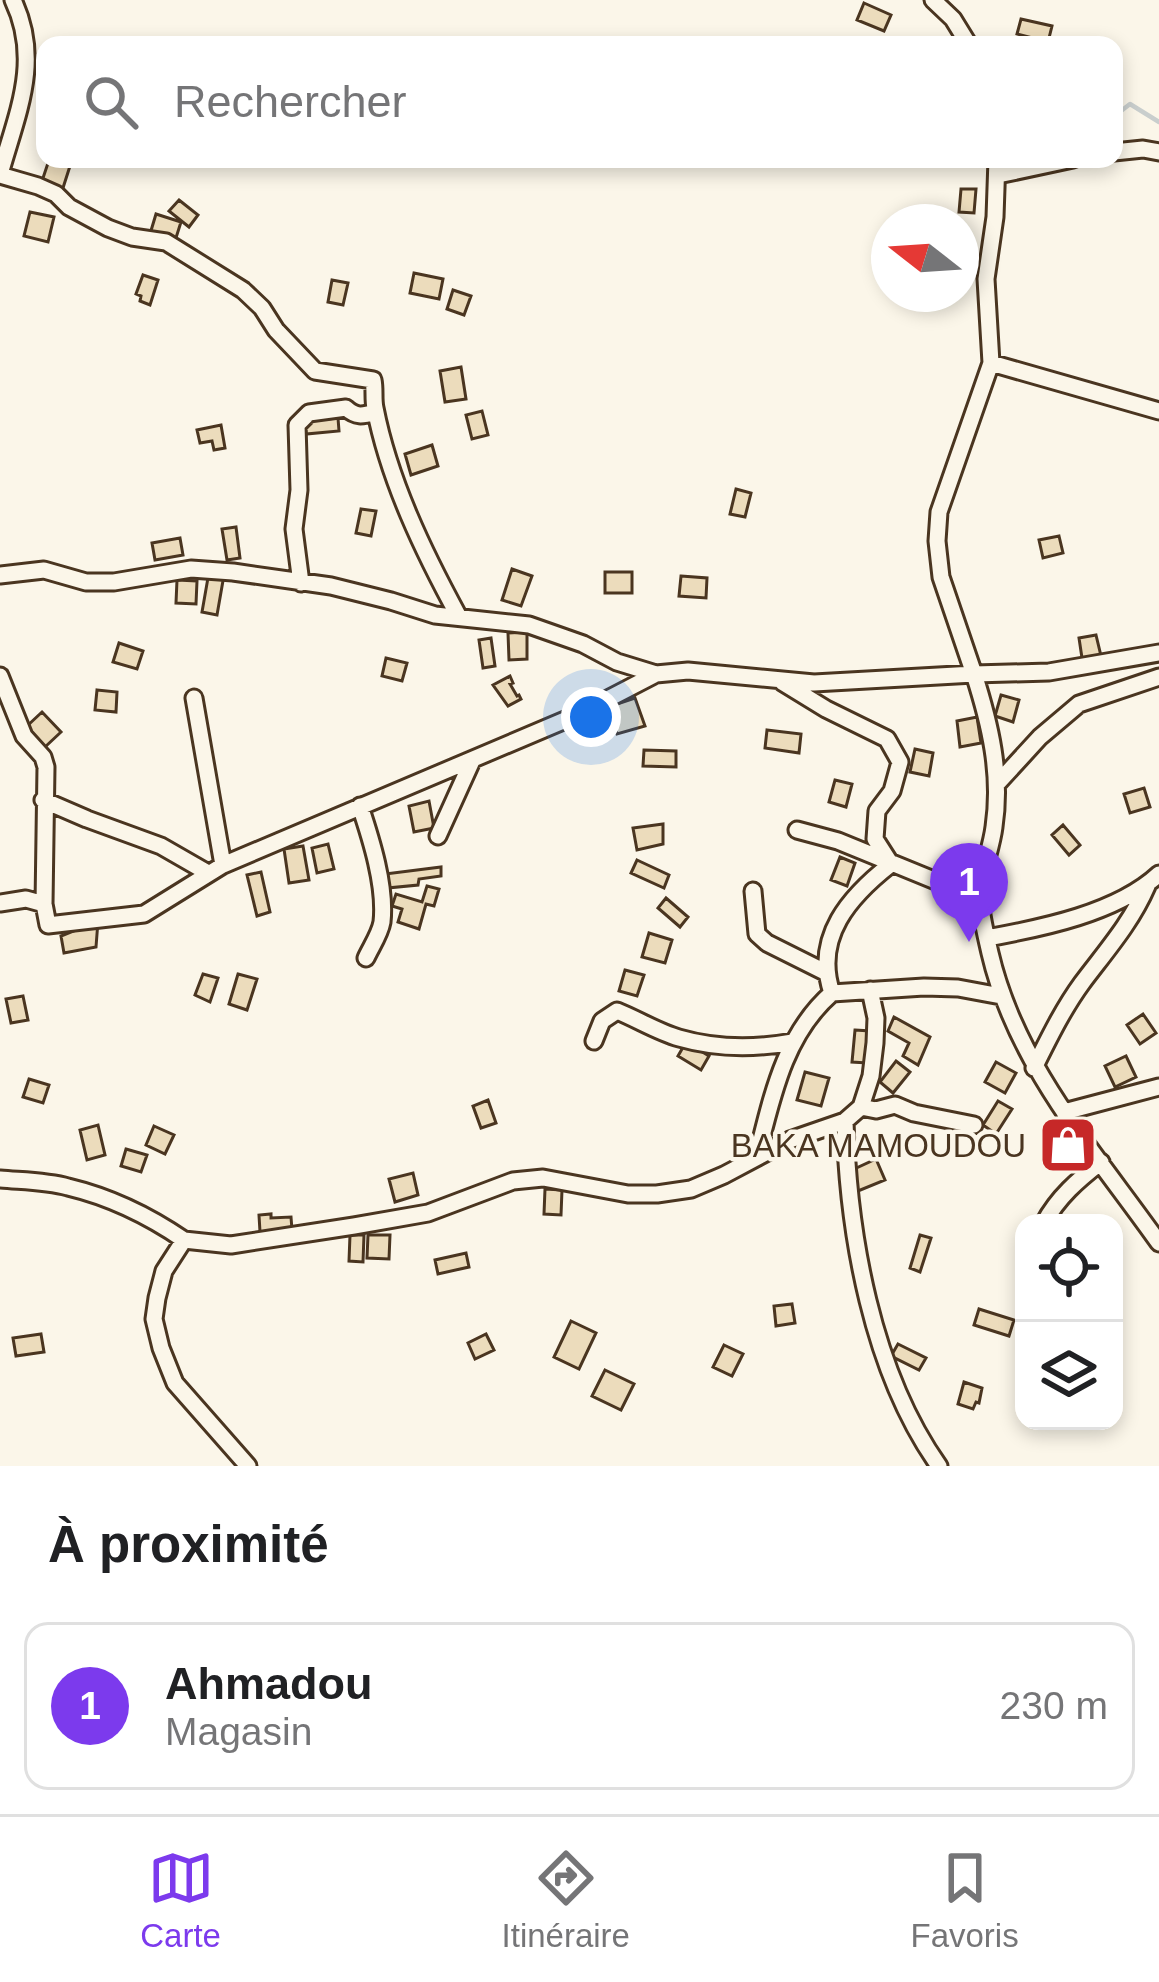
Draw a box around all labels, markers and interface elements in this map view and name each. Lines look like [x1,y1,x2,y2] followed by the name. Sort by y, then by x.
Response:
[36,36,1123,168] search box
[78,69,144,135] icon: search
[174,76,407,127] text: Rechercher
[871,204,979,312] north arrow
[561,687,621,747] your location
[930,843,1008,942] pin: 1
[1037,1114,1099,1176] shop icon: BAKA MAMOUDOU
[731,1127,1026,1164] place label: BAKA MAMOUDOU
[1015,1214,1123,1430] map controls
[1015,1214,1123,1322] button: locate
[1015,1322,1123,1430] button: layers
[48,1516,329,1573] text: À proximité
[165,1658,373,1709] text: Ahmadou
[79,1684,101,1727] text: 1
[1000,1684,1108,1727] text: 230 m
[165,1710,312,1753] text: Magasin
[140,1845,221,1955] tab: Carte
[502,1845,630,1955] tab: Itinéraire
[911,1845,1019,1955] tab: Favoris

